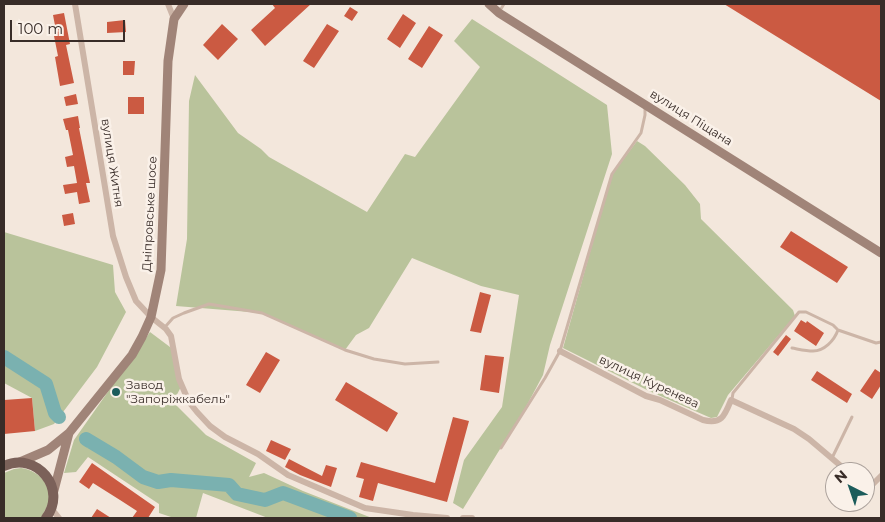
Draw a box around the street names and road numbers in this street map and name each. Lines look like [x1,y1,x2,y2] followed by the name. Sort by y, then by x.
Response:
[647,87,735,149] street label: вулиця Піщана
[98,118,126,208] street label: вулиця Житня
[140,156,160,272] street label: Дніпровське шосе
[597,353,701,411] street label: вулиця Куренева

